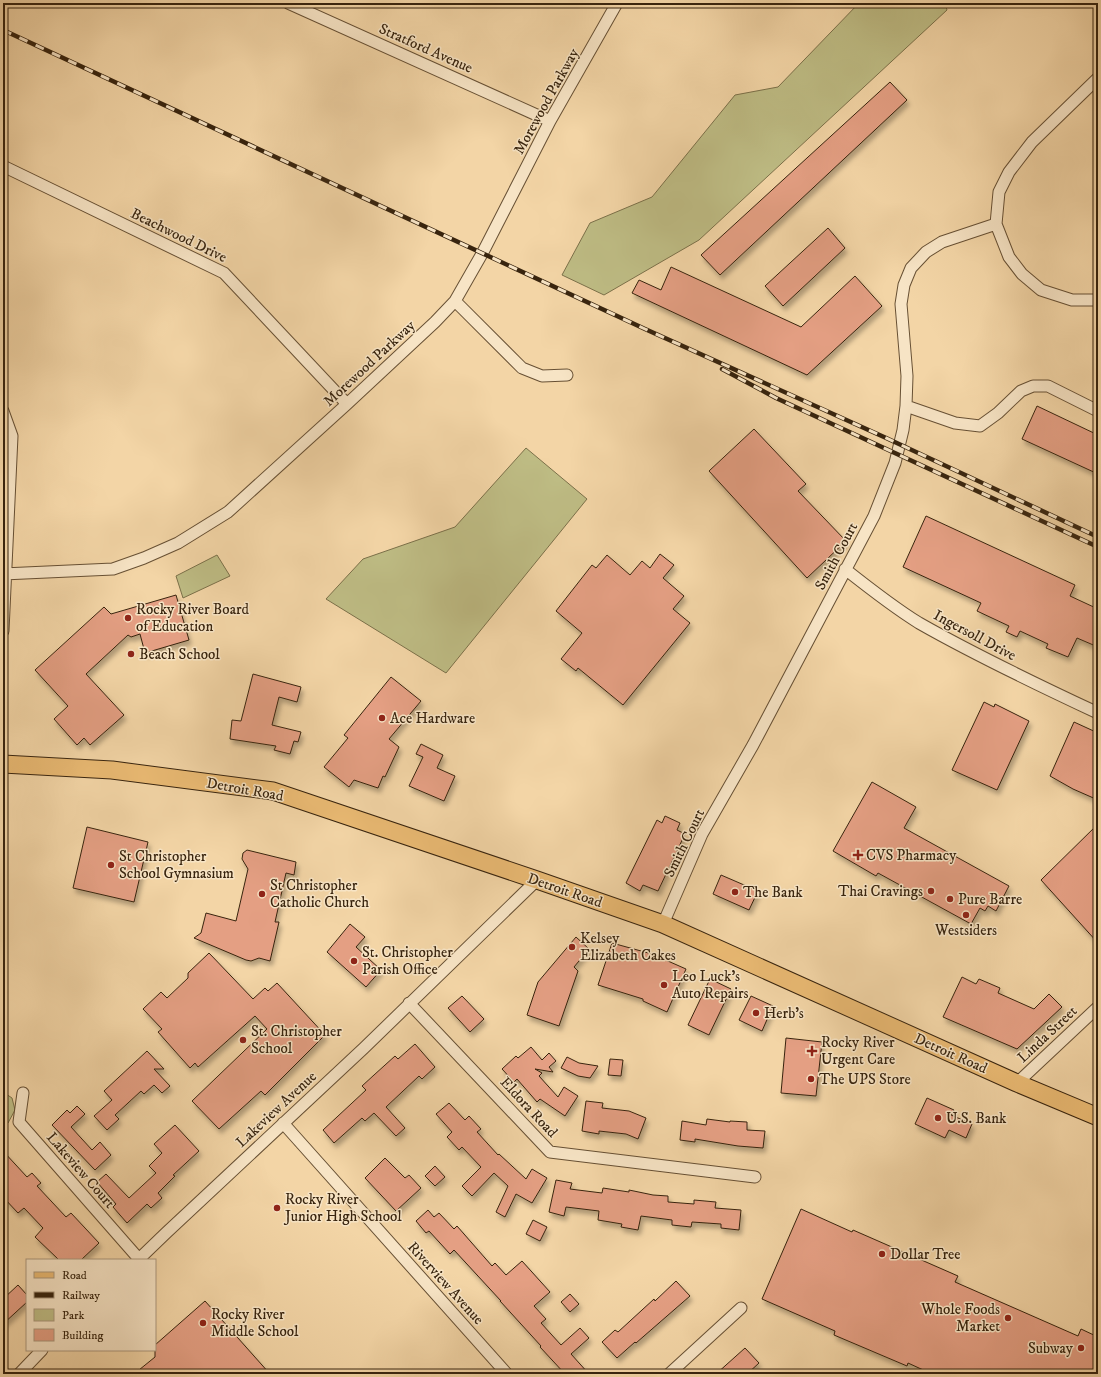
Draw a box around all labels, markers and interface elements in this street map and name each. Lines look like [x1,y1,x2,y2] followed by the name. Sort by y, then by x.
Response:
[376,19,476,78] street label: Stratford Avenue
[509,44,584,158] street label: Morewood Parkway
[128,204,230,267] street label: Beachwood Drive
[320,315,420,411] street label: Morewood Parkway
[811,519,862,593] street label: Smith Court
[136,600,250,636] place label: Rocky River Board of Education
[930,606,1019,665] street label: Ingersoll Drive
[123,613,133,623] marker: Rocky River Board of Education
[139,645,220,664] place label: Beach School
[126,649,136,659] marker: Beach School
[390,709,475,728] place label: Ace Hardware
[377,713,387,723] marker: Ace Hardware
[205,773,285,806] street label: Detroit Road
[660,806,709,881] street label: Smith Court
[866,846,957,865] place label: CVS Pharmacy
[119,847,234,883] place label: St Christopher School Gymnasium
[853,850,863,860] marker: CVS Pharmacy
[106,860,116,870] marker: St Christopher School Gymnasium
[525,869,605,912] street label: Detroit Road
[270,876,369,912] place label: St Christopher Catholic Church
[838,882,923,901] place label: Thai Cravings
[743,883,803,902] place label: The Bank
[926,886,936,896] marker: Thai Cravings
[730,887,740,897] marker: The Bank
[257,889,267,899] marker: St Christopher Catholic Church
[958,890,1022,909] place label: Pure Barre
[945,894,955,904] marker: Pure Barre
[961,910,971,920] marker: Westsiders
[934,921,997,940] place label: Westsiders
[580,929,676,965] place label: Kelsey Elizabeth Cakes
[567,942,577,952] marker: Kelsey Elizabeth Cakes
[362,943,453,979] place label: St. Christopher Parish Office
[349,956,359,966] marker: St. Christopher Parish Office
[672,967,749,1003] place label: Leo Luck's Auto Repairs
[659,980,669,990] marker: Leo Luck's Auto Repairs
[1013,1002,1081,1067] street label: Linda Street
[764,1004,804,1023] place label: Herb's
[751,1008,761,1018] marker: Herb's
[251,1022,342,1058] place label: St. Christopher School
[911,1029,991,1078] street label: Detroit Road
[821,1033,895,1069] place label: Rocky River Urgent Care
[238,1035,248,1045] marker: St. Christopher School
[806,1045,818,1057] marker: Rocky River Urgent Care
[232,1067,321,1152] street label: Lakeview Avenue
[819,1070,911,1089] place label: The UPS Store
[496,1073,562,1142] street label: Eldora Road
[806,1074,816,1084] marker: The UPS Store
[946,1109,1007,1128] place label: U.S. Bank
[933,1113,943,1123] marker: U.S. Bank
[42,1128,119,1213] street label: Lakeview Court
[283,1190,402,1226] place label: Rocky River Junior High School
[272,1203,282,1213] marker: Rocky River Junior High School
[403,1238,488,1329] street label: Riverview Avenue
[890,1245,960,1264] place label: Dollar Tree
[877,1249,887,1259] marker: Dollar Tree
[26,1259,156,1351] legend
[62,1268,87,1283] text: Road
[62,1288,100,1303] text: Railway
[920,1300,1000,1336] place label: Whole Foods Market
[211,1305,299,1341] place label: Rocky River Middle School
[62,1308,84,1323] text: Park
[1003,1313,1013,1323] marker: Whole Foods Market
[198,1318,208,1328] marker: Rocky River Middle School
[62,1328,103,1343] text: Building
[1028,1339,1074,1358] place label: Subway
[1076,1343,1086,1353] marker: Subway

